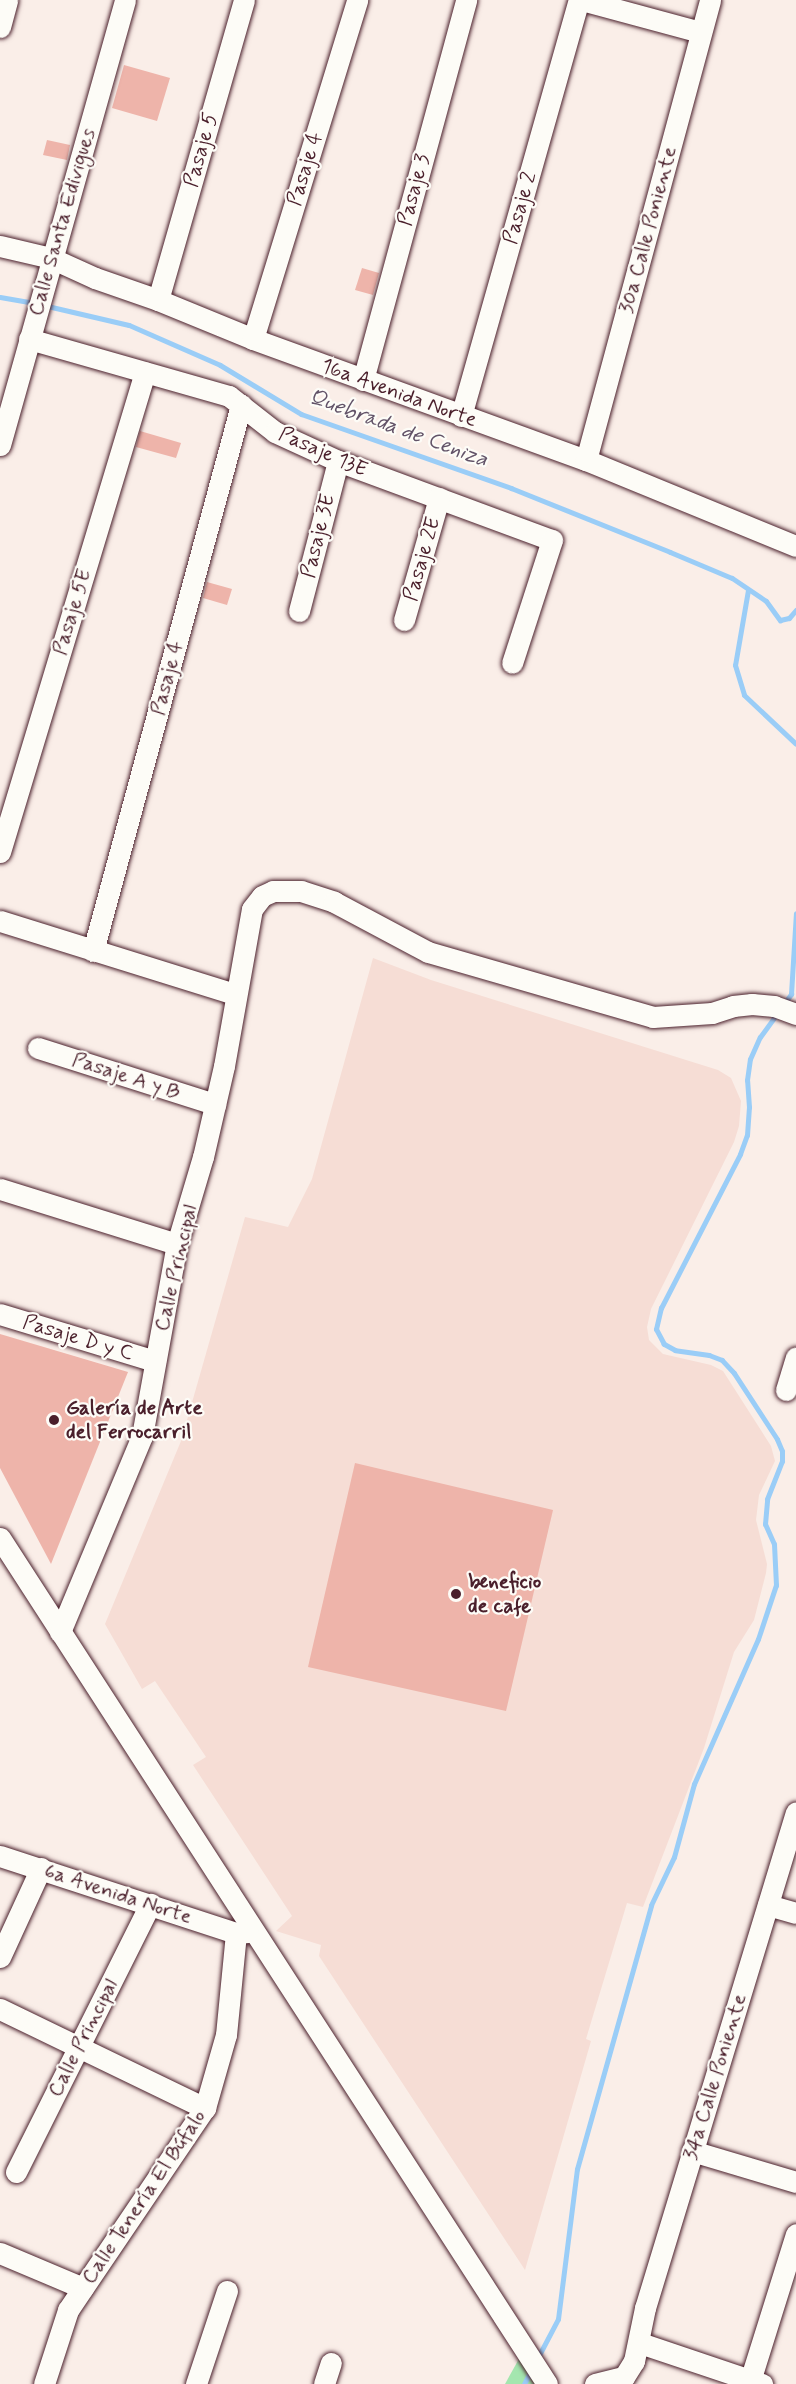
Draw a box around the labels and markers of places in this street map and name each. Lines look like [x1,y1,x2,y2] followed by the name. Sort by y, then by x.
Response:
[66,1395,203,1445] place label: Galería de Arte del Ferrocarril
[47,1413,61,1427] marker: Galería de Arte del Ferrocarril
[468,1569,541,1619] place label: beneficio de cafe
[449,1587,463,1601] marker: beneficio de cafe

